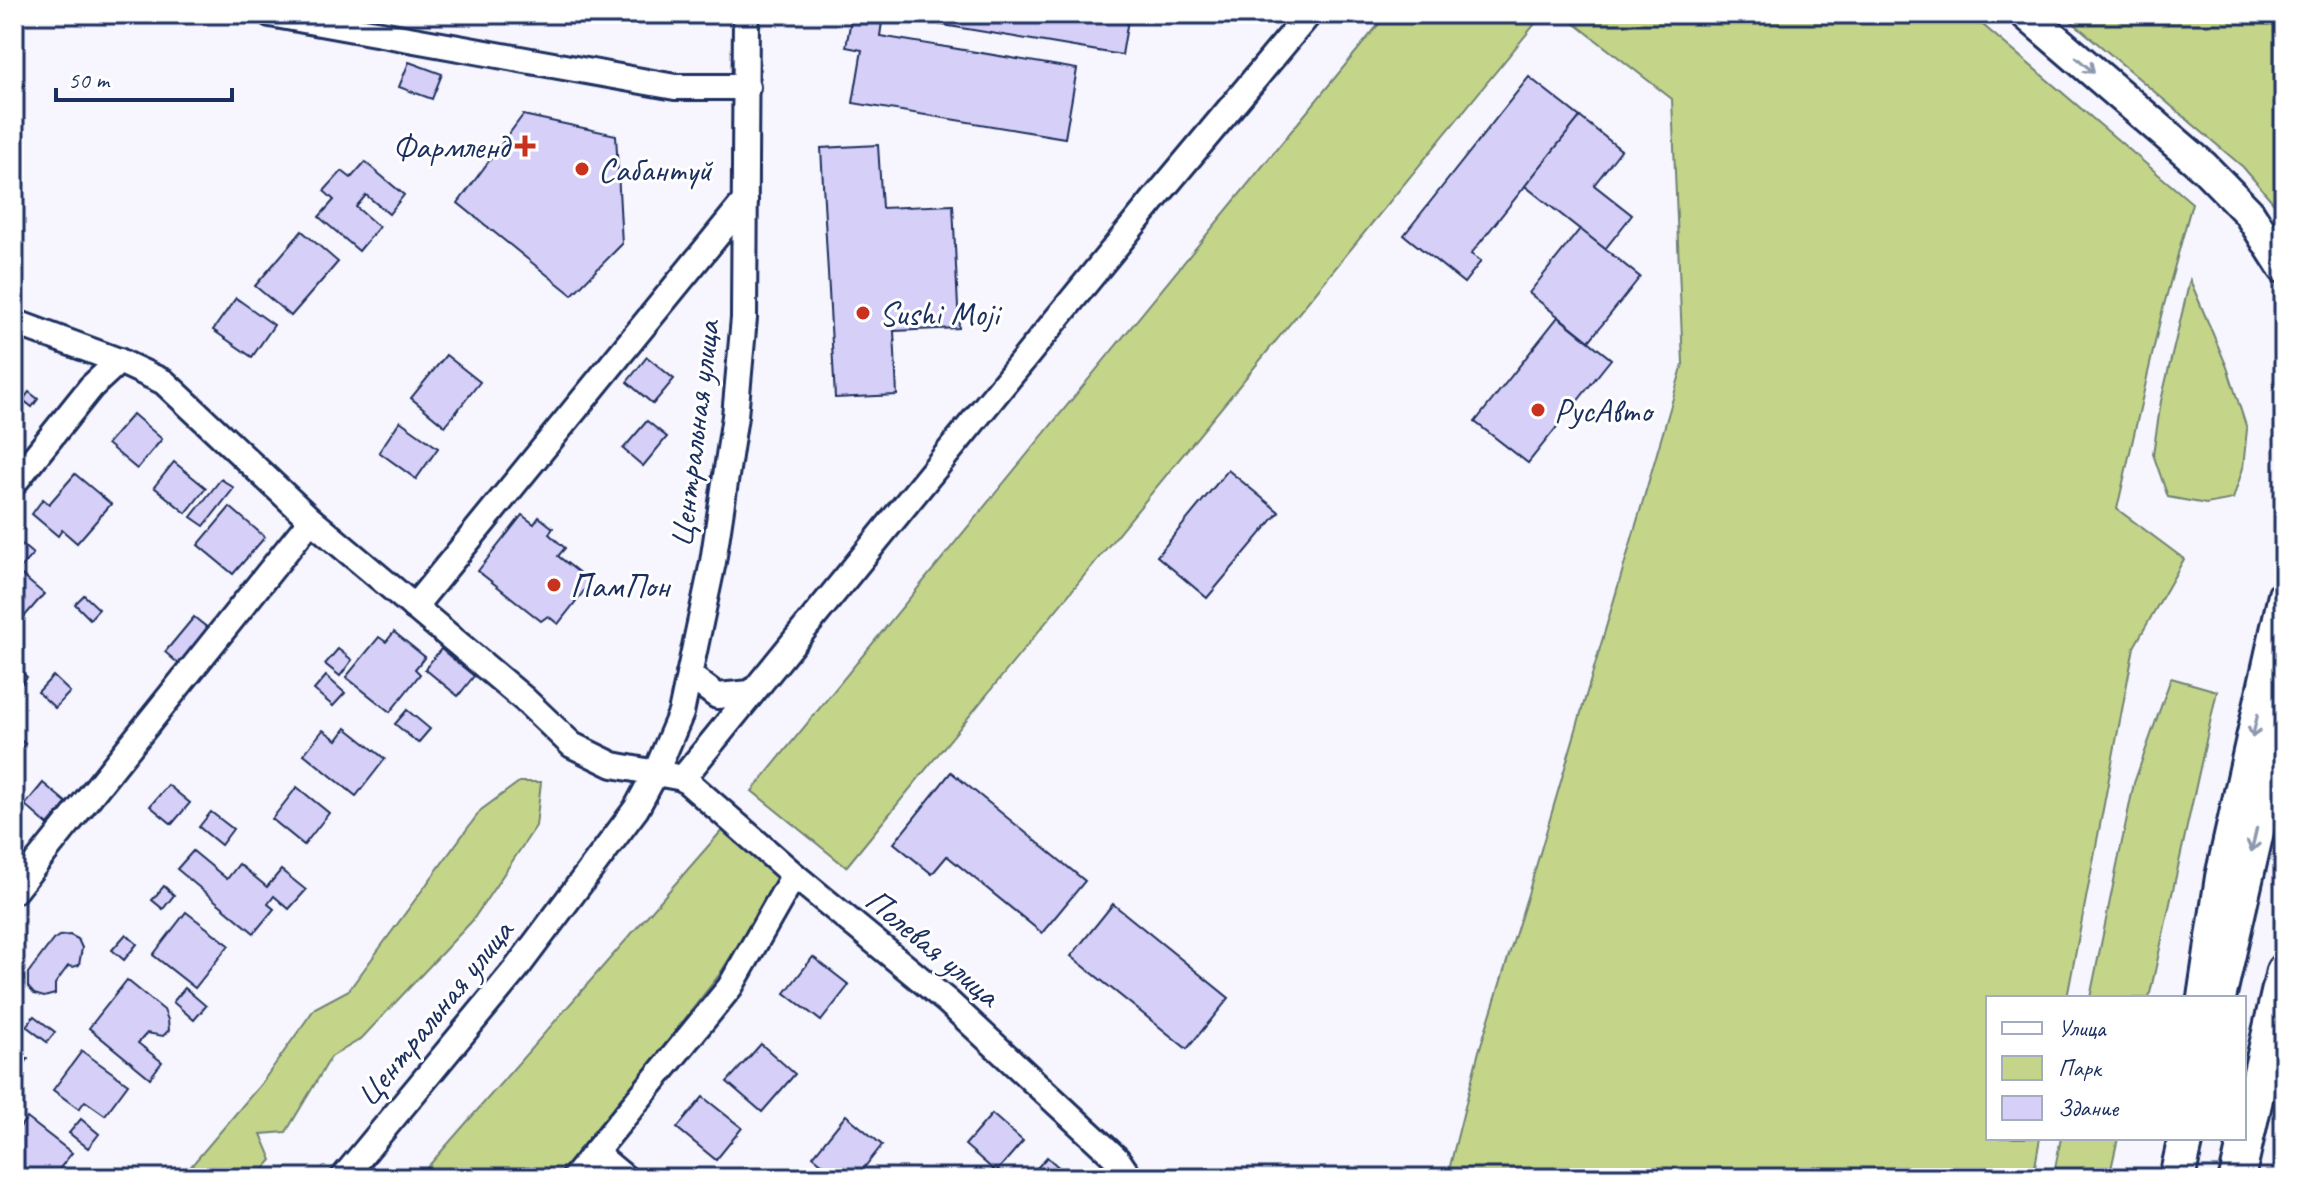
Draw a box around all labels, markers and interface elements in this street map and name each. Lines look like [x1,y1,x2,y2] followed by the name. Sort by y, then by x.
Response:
[56,52,232,102] scale bar
[2074,56,2095,74] one-way arrow
[68,65,111,95] text: 50 m
[392,125,512,168] place label: Фармленд
[516,137,534,155] marker: Фармленд
[598,148,714,191] place label: Сабантуй
[573,160,591,178] marker: Сабантуй
[879,292,1002,335] place label: Sushi Moji
[854,304,872,322] marker: Sushi Moji
[659,316,729,550] street label: Центральная улица
[1554,389,1656,432] place label: РусАвто
[1529,401,1547,419] marker: РусАвто
[570,564,672,607] place label: ПамПон
[545,576,563,594] marker: ПамПон
[2247,712,2262,738] one-way arrow
[2246,827,2261,852] one-way arrow
[857,878,1011,1017] street label: Полевая улица
[346,909,524,1115] street label: Центральная улица
[1986,996,2246,1140] legend
[2058,1013,2107,1043] text: Улица
[2058,1053,2103,1083] text: Парк
[2058,1093,2120,1123] text: Здание

